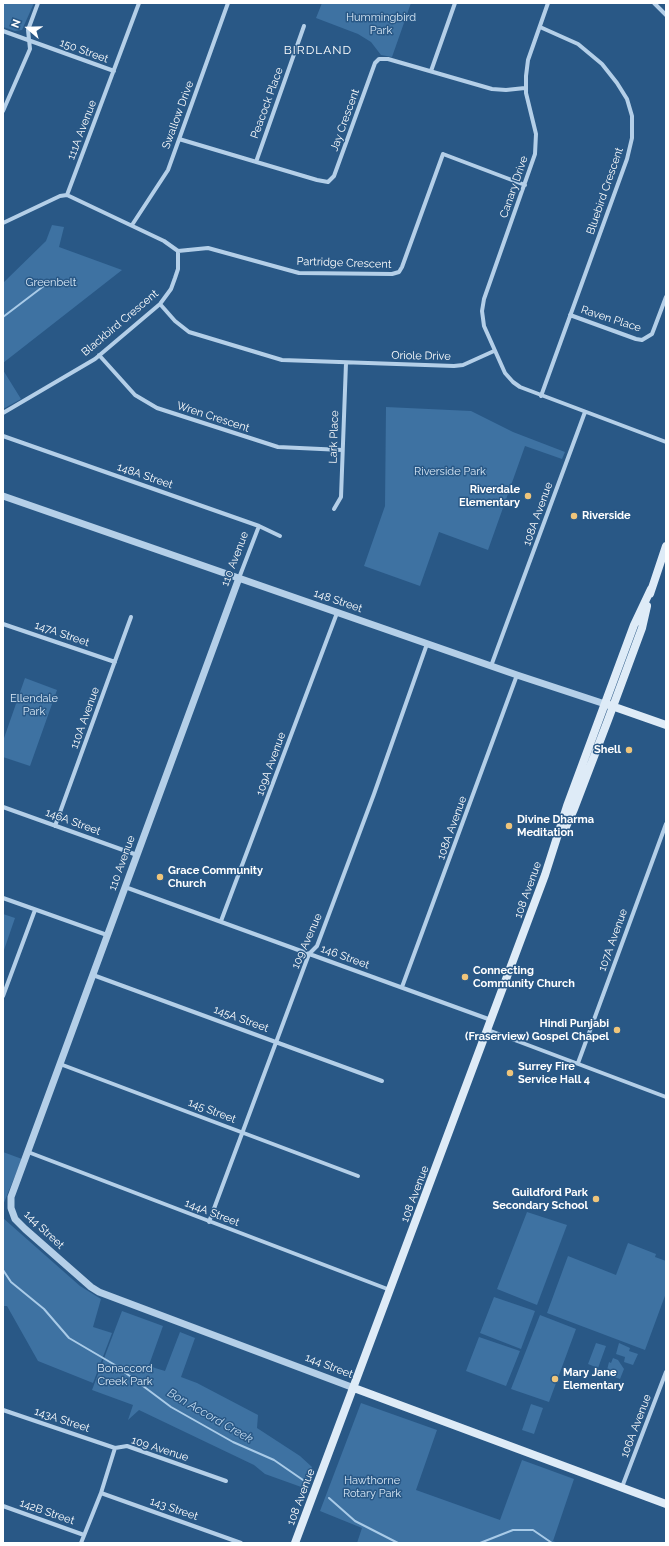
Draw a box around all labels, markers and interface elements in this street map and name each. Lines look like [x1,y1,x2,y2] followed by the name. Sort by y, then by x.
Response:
[8,8,48,48] north arrow
[346,11,416,37] park label: Hummingbird Park
[9,18,24,30] text: N
[58,36,110,66] street label: 150 Street
[284,43,352,57] district label: BIRDLAND
[248,66,286,140] street label: Peacock Place
[160,79,196,151] street label: Swallow Drive
[328,87,362,153] street label: Jay Crescent
[65,98,99,162] street label: 111A Avenue
[584,146,626,236] street label: Bluebird Crescent
[497,154,531,220] street label: Canary Drive
[296,255,392,271] street label: Partridge Crescent
[26,276,76,290] park label: Greenbelt
[79,287,161,359] street label: Blackbird Crescent
[579,303,643,335] street label: Raven Place
[391,349,451,363] street label: Oriole Drive
[175,399,251,435] street label: Wren Crescent
[326,410,342,464] street label: Lark Place
[115,460,175,492] street label: 148A Street
[414,465,486,479] park label: Riverside Park
[520,480,556,548] street label: 108A Avenue
[459,483,520,509] place label: Riverdale Elementary
[523,491,533,501] marker: Riverdale Elementary
[582,509,631,523] place label: Riverside
[569,511,579,521] marker: Riverside
[219,530,251,588] street label: 110 Avenue
[312,587,364,615] street label: 148 Street
[33,619,91,649] street label: 147A Street
[68,685,102,751] street label: 110A Avenue
[10,692,58,718] park label: Ellendale Park
[253,730,289,798] street label: 109A Avenue
[594,743,621,757] place label: Shell
[624,745,634,755] marker: Shell
[434,794,470,862] street label: 108A Avenue
[44,806,102,838] street label: 146A Street
[517,813,594,839] place label: Divine Dharma Meditation
[504,821,514,831] marker: Divine Dharma Meditation
[106,834,138,892] street label: 110 Avenue
[512,860,544,920] street label: 108 Avenue
[168,864,263,890] place label: Grace Community Church
[155,872,165,882] marker: Grace Community Church
[596,907,630,973] street label: 107A Avenue
[289,911,325,971] street label: 109 Avenue
[319,942,371,972] street label: 146 Street
[473,964,575,990] place label: Connecting Community Church
[460,972,470,982] marker: Connecting Community Church
[212,1003,270,1035] street label: 145A Street
[465,1017,609,1043] place label: Hindi Punjabi (Fraserview) Gospel Chapel
[612,1025,622,1035] marker: Hindi Punjabi (Fraserview) Gospel Chapel
[518,1060,590,1086] place label: Surrey Fire Service Hall 4
[505,1068,515,1078] marker: Surrey Fire Service Hall 4
[186,1096,238,1126] street label: 145 Street
[398,1164,432,1224] street label: 108 Avenue
[492,1186,588,1212] place label: Guildford Park Secondary School
[591,1194,601,1204] marker: Guildford Park Secondary School
[183,1197,241,1229] street label: 144A Street
[21,1208,67,1252] street label: 144 Street
[303,1351,355,1381] street label: 144 Street
[97,1362,153,1388] park label: Bonaccord Creek Park
[563,1366,624,1392] place label: Mary Jane Elementary
[550,1374,560,1384] marker: Mary Jane Elementary
[165,1386,255,1446] water label: Bon Accord Creek
[618,1392,654,1460] street label: 106A Avenue
[33,1405,91,1435] street label: 143A Street
[130,1434,190,1464] street label: 109 Avenue
[284,1467,318,1527] street label: 108 Avenue
[343,1474,401,1500] park label: Hawthorne Rotary Park
[148,1495,200,1523] street label: 143 Street
[18,1496,76,1528] street label: 142B Street

